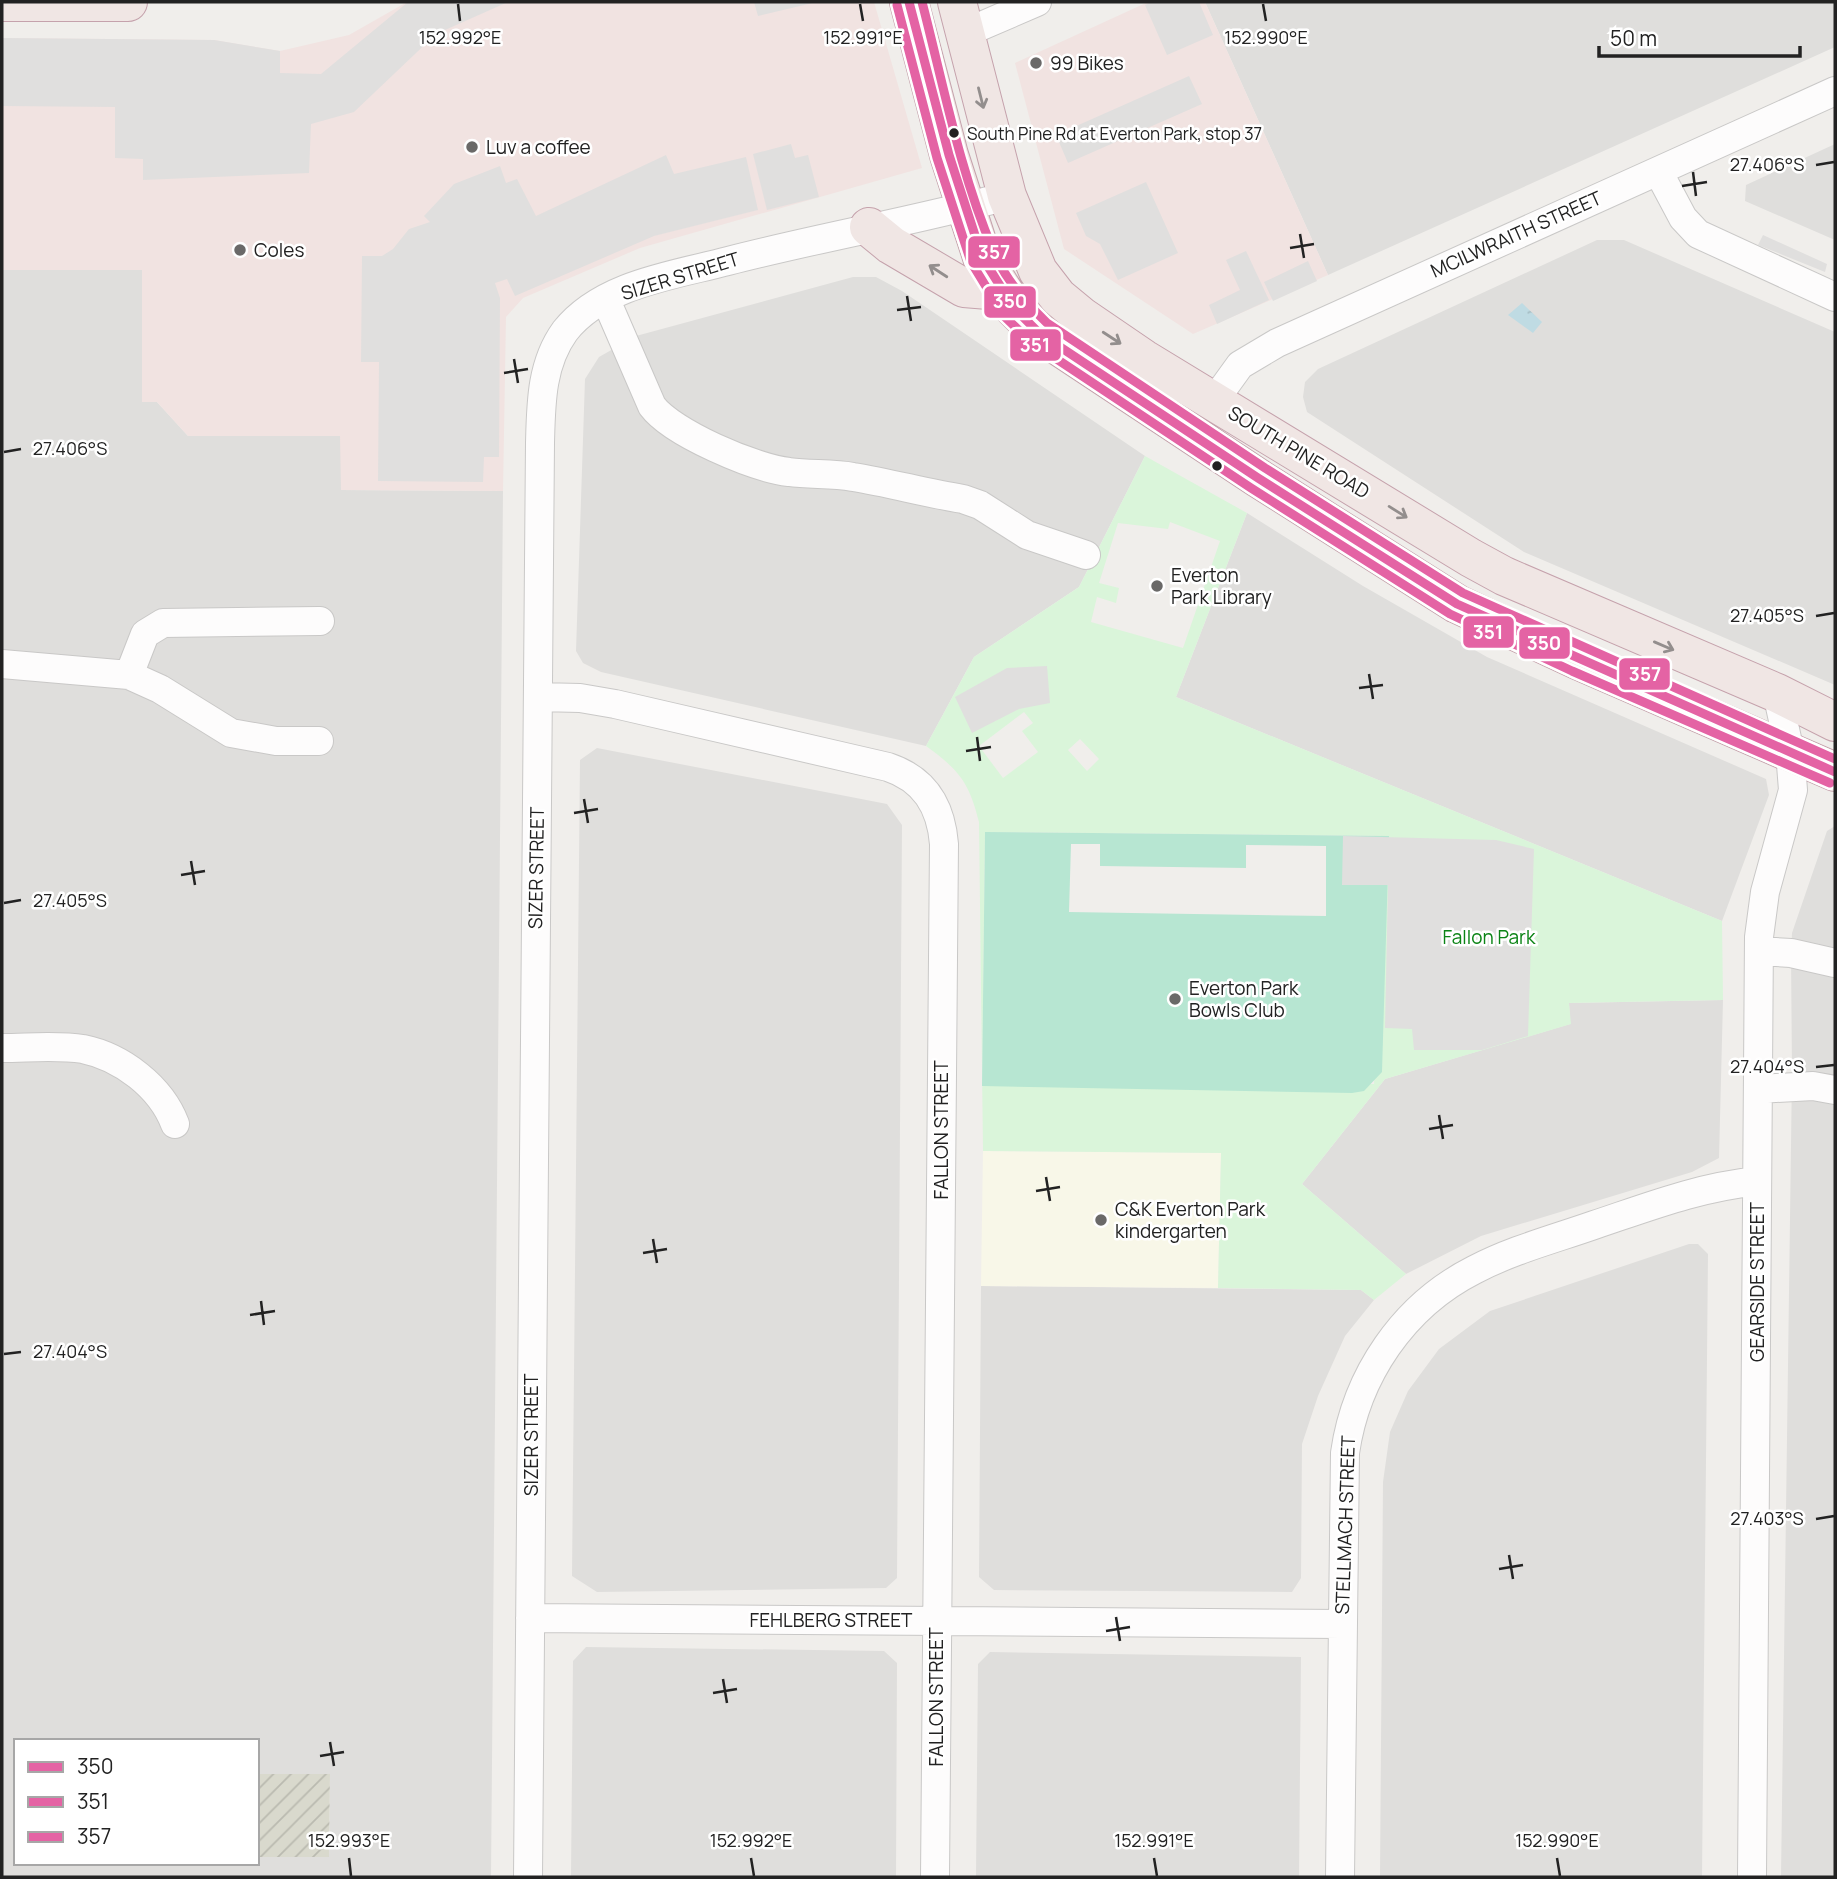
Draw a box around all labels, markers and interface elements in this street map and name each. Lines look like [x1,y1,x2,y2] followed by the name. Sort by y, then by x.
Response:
[1599,14,1800,58] scale bar
[1610,24,1657,52] text: 50 m
[419,25,501,49] text: 152.992°E
[823,25,903,49] text: 152.991°E
[1224,25,1308,49] text: 152.990°E
[1050,50,1124,76] place label: 99 Bikes
[1028,55,1044,71] marker: 99 Bikes
[975,86,988,109] one-way arrow
[967,122,1262,145] place label: South Pine Rd at Everton Park, stop 37
[947,126,961,140] marker: South Pine Rd at Everton Park, stop 37
[486,134,591,160] place label: Luv a coffee
[464,139,480,155] marker: Luv a coffee
[1730,152,1804,176] text: 27.406°S
[1426,184,1606,283] street label: MCILWRAITH STREET
[967,235,1021,269] line badge: 357
[254,237,304,263] place label: Coles
[978,239,1010,265] text: 357
[232,242,248,258] marker: Coles
[618,245,743,306] street label: SIZER STREET
[929,264,948,279] one-way arrow
[983,285,1037,319] line badge: 350
[993,288,1027,314] text: 350
[1009,328,1062,362] line badge: 351
[1102,331,1122,345] one-way arrow
[1020,332,1050,358] text: 351
[1223,399,1375,505] street label: SOUTH PINE ROAD
[33,436,107,460] text: 27.406°S
[1210,459,1224,473] unlabelled marker
[1388,505,1407,520] one-way arrow
[1171,562,1272,610] place label: Everton Park Library
[1149,578,1165,594] marker: Everton Park Library
[1730,603,1804,627] text: 27.405°S
[1462,615,1515,649] line badge: 351
[1473,619,1503,645] text: 351
[1518,626,1571,660] line badge: 350
[1527,630,1561,656] text: 350
[1653,640,1675,653] one-way arrow
[1618,657,1671,691] line badge: 357
[1629,661,1661,687] text: 357
[522,806,550,929] street label: SIZER STREET
[33,888,107,912] text: 27.405°S
[1443,924,1536,950] park label: Fallon Park
[1189,975,1299,1023] place label: Everton Park Bowls Club
[1167,991,1183,1007] marker: Everton Park Bowls Club
[1730,1054,1804,1078] text: 27.404°S
[928,1060,954,1200] street label: FALLON STREET
[1115,1196,1266,1244] place label: C&K Everton Park kindergarten
[1744,1201,1770,1362] street label: GEARSIDE STREET
[1093,1212,1109,1228] marker: C&K Everton Park kindergarten
[33,1339,107,1363] text: 27.404°S
[518,1373,544,1496] street label: SIZER STREET
[1329,1434,1361,1615] street label: STELLMACH STREET
[1730,1506,1804,1530] text: 27.403°S
[750,1607,913,1633] street label: FEHLBERG STREET
[923,1627,949,1767] street label: FALLON STREET
[14,1739,259,1865] legend
[77,1752,114,1780] text: 350
[77,1787,109,1815] text: 351
[77,1822,111,1850] text: 357
[308,1828,390,1852] text: 152.993°E
[710,1828,792,1852] text: 152.992°E
[1114,1828,1194,1852] text: 152.991°E
[1515,1828,1599,1852] text: 152.990°E

